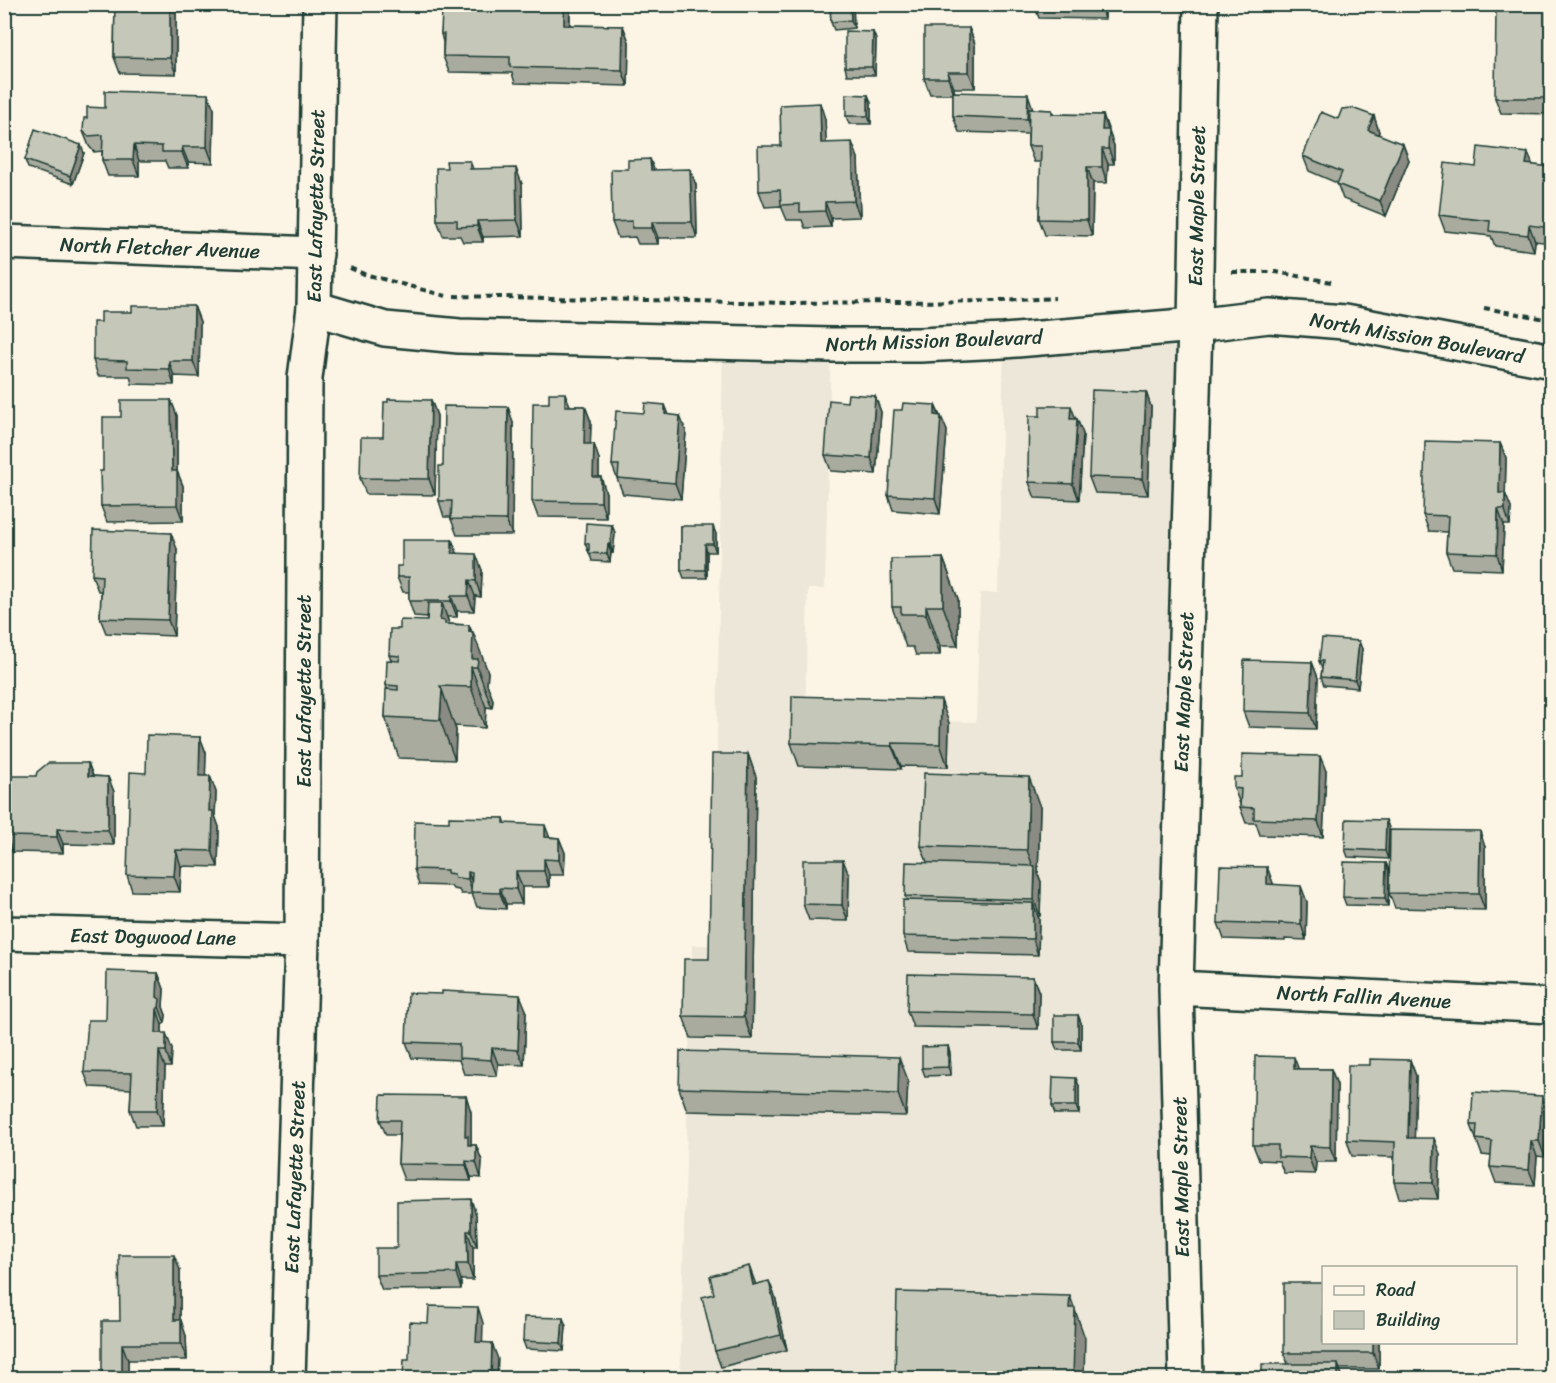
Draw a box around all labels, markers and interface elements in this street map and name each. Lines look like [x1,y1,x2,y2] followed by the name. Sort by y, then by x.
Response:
[297,109,335,303] street label: East Lafayette Street
[1178,125,1216,287] street label: East Maple Street
[59,227,261,269] street label: North Fletcher Avenue
[1307,302,1528,374] street label: North Mission Boulevard
[825,320,1044,362] street label: North Mission Boulevard
[287,594,322,788] street label: East Lafayette Street
[1164,611,1204,773] street label: East Maple Street
[70,918,237,956] street label: East Dogwood Lane
[1276,975,1452,1019] street label: North Fallin Avenue
[274,1080,316,1274] street label: East Lafayette Street
[1162,1096,1200,1258] street label: East Maple Street
[1322,1266,1517,1344] legend
[1376,1274,1416,1306] text: Road
[1376,1304,1440,1336] text: Building

